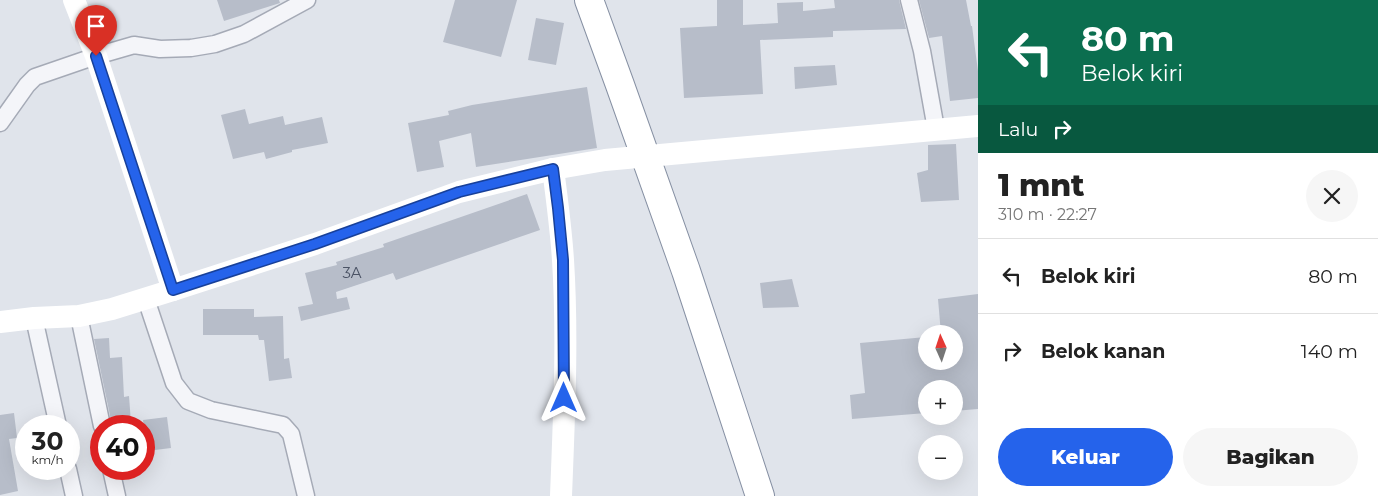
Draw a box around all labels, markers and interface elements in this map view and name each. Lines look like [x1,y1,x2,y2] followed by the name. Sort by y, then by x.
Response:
[75,5,117,56] pin
[82,12,110,40] icon: arrive
[1081,17,1175,60] text: 80 m
[998,20,1063,85] icon: left
[1081,60,1183,87] text: Belok kiri
[1048,115,1076,143] icon: right
[998,118,1038,141] text: Lalu
[998,167,1085,204] text: 1 mnt
[1306,170,1358,222] button: close
[998,205,1097,224] text: 310 m · 22:27
[998,262,1026,290] icon: left
[342,263,362,282] house number: 3A
[1041,265,1136,288] text: Belok kiri
[1308,265,1358,288] text: 80 m
[918,325,962,370] north arrow
[918,325,963,480] map controls
[998,337,1026,365] icon: right
[1041,340,1165,363] text: Belok kanan
[1301,340,1358,363] text: 140 m
[537,371,589,423] position arrow
[918,380,963,425] button: +
[90,415,155,480] speed limit sign: 40
[32,426,63,456] text: 30
[998,428,1173,486] button: Keluar
[1183,428,1358,486] button: Bagikan
[918,435,963,480] button: −
[31,452,64,467] text: km/h

